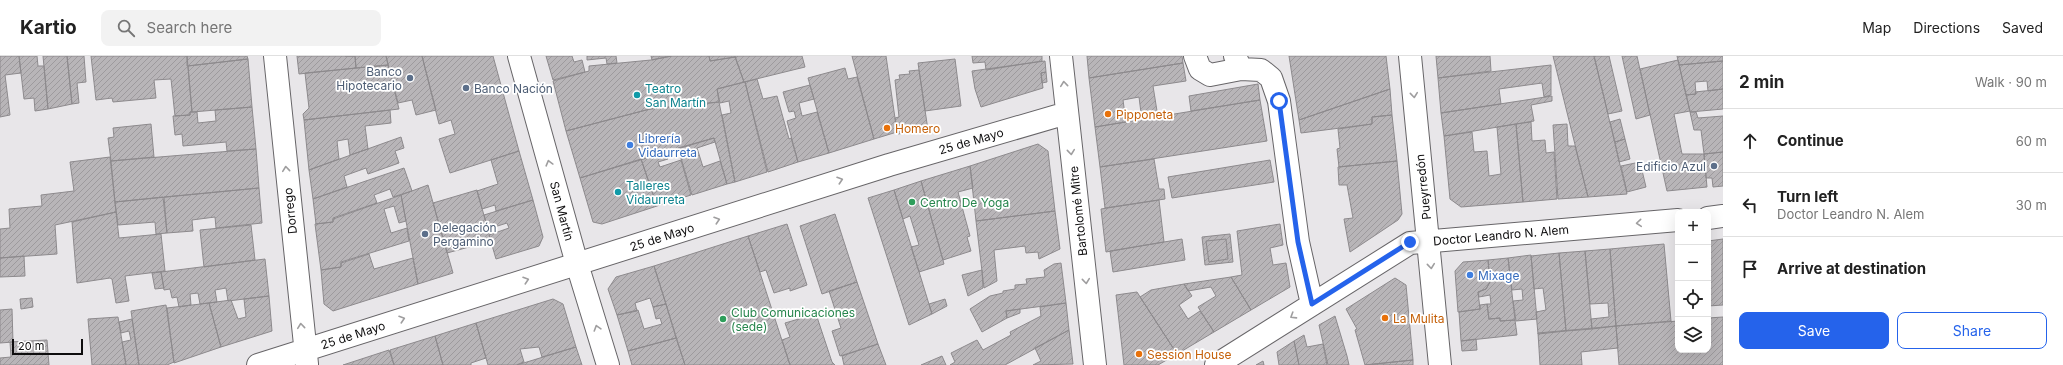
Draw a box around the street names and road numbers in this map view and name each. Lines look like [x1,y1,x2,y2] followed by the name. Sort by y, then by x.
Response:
[937,125,1005,157] street label: 25 de Mayo
[1412,153,1434,221] street label: Pueyrredón
[1066,165,1090,257] street label: Bartolomé Mitre
[547,180,577,242] street label: San Martín
[280,187,300,235] street label: Dorrego
[628,220,696,254] street label: 25 de Mayo
[1433,222,1569,248] street label: Doctor Leandro N. Alem
[319,318,387,352] street label: 25 de Mayo

